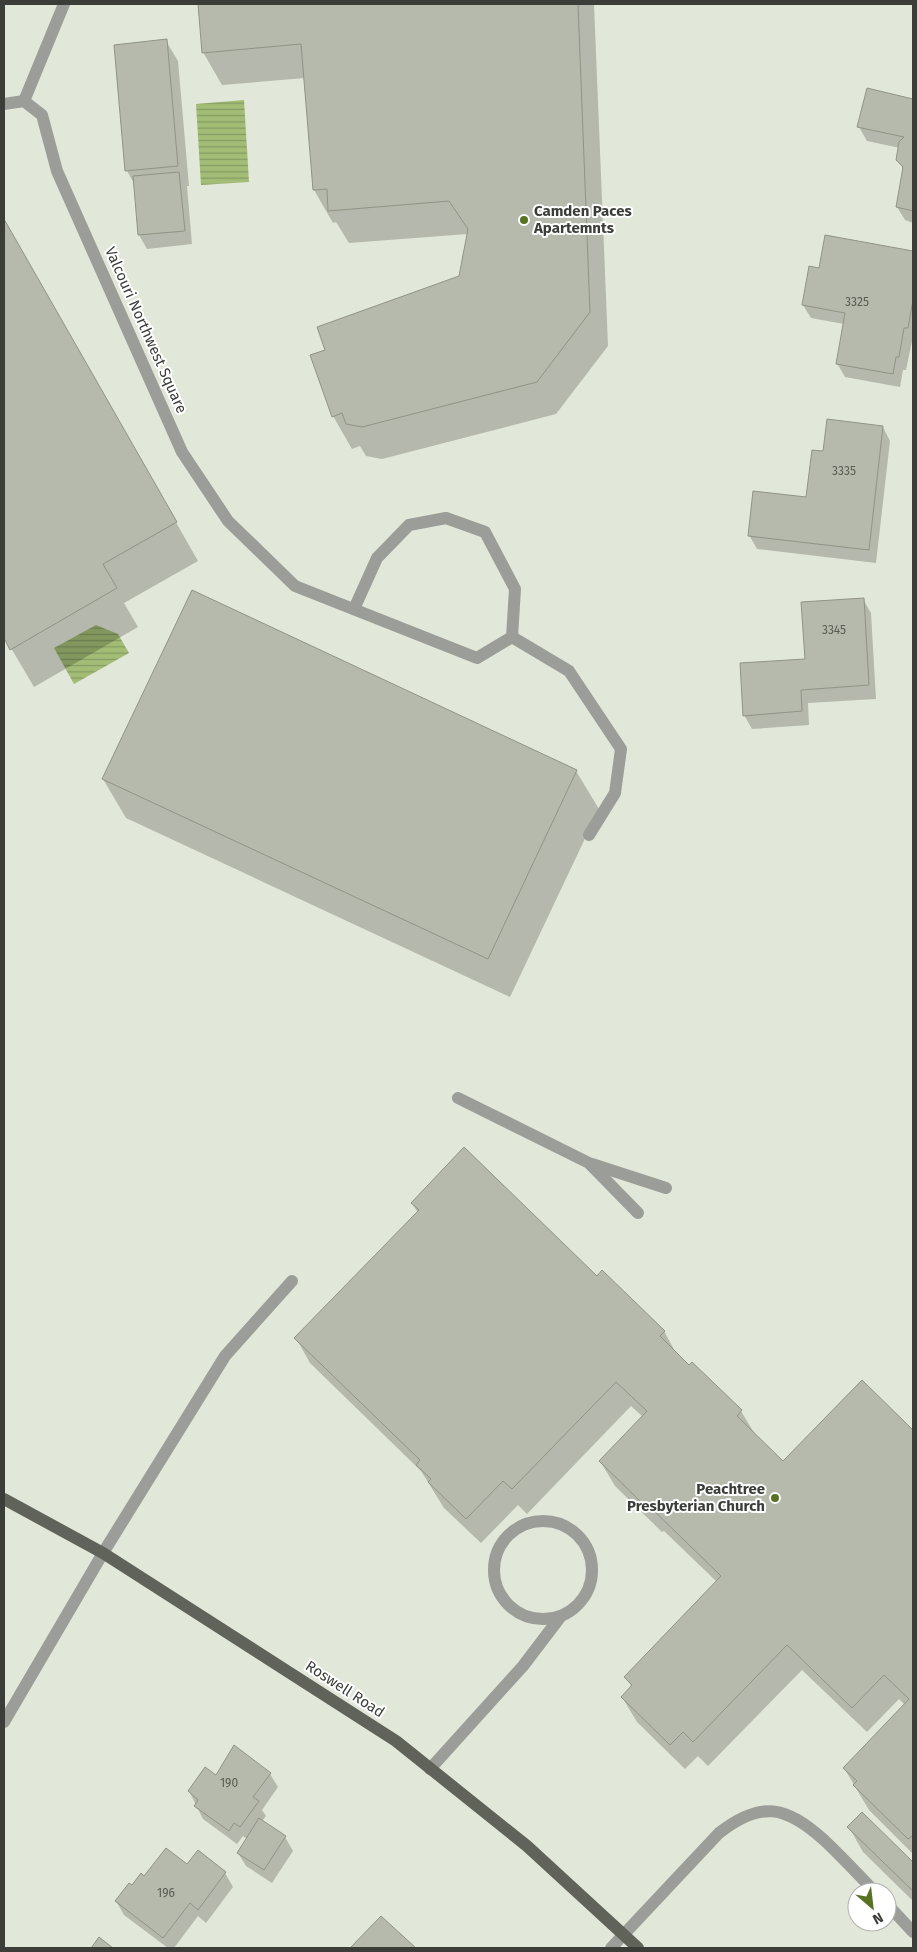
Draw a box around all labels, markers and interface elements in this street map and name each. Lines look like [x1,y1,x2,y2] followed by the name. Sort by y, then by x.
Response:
[533,202,632,237] place label: Camden Paces Apartemnts
[518,214,530,226] marker: Camden Paces Apartemnts
[101,244,191,416] street label: Valcouri Northwest Square
[845,295,869,309] house number: 3325
[832,464,856,478] house number: 3335
[822,623,846,637] house number: 3345
[627,1480,765,1515] place label: Peachtree Presbyterian Church
[769,1492,781,1504] marker: Peachtree Presbyterian Church
[302,1657,388,1721] street label: Roswell Road
[220,1776,238,1790] house number: 190
[847,1882,897,1932] north arrow
[157,1886,175,1900] house number: 196
[870,1908,886,1928] text: N

